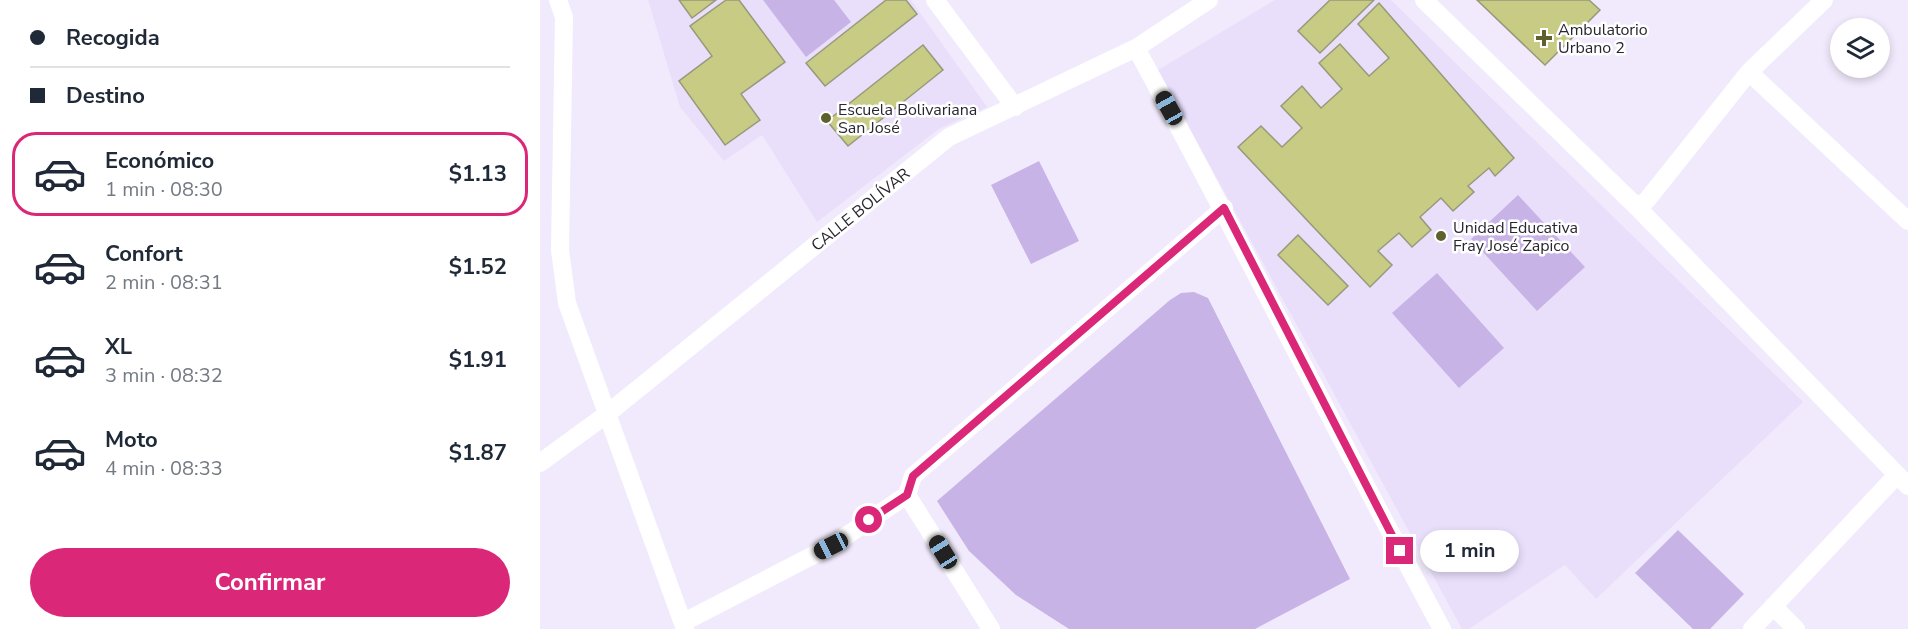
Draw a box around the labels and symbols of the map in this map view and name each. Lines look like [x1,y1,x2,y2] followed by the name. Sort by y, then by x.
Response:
[1558,19,1648,59] place label: Ambulatorio Urbano 2
[1535,29,1553,47] marker: Ambulatorio Urbano 2
[1152,88,1186,128] car
[838,99,977,139] place label: Escuela Bolivariana San José
[819,111,833,125] marker: Escuela Bolivariana San José
[807,163,915,257] street label: CALLE BOLÍVAR
[1453,217,1578,257] place label: Unidad Educativa Fray José Zapico
[1434,229,1448,243] marker: Unidad Educativa Fray José Zapico
[855,506,882,533] route start
[811,530,851,562] car
[1421,530,1520,572] callout: 1 min
[926,532,960,572] car
[1386,537,1413,564] route end

